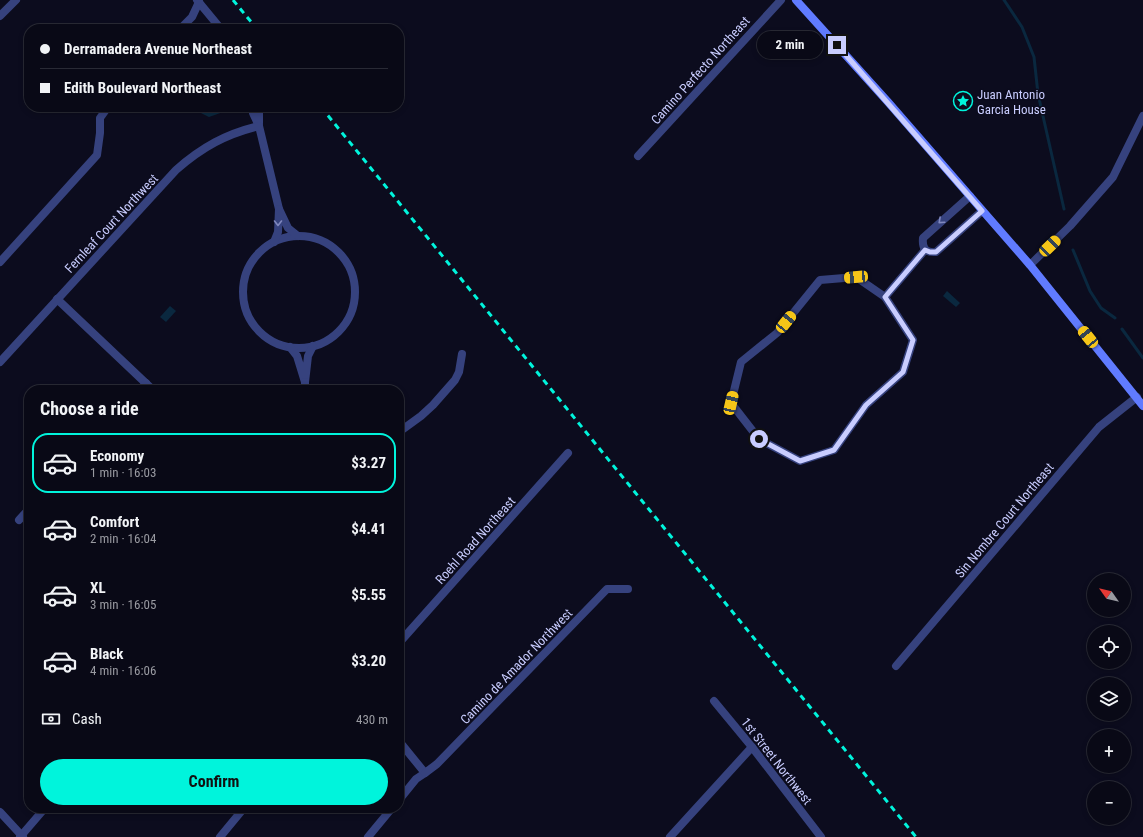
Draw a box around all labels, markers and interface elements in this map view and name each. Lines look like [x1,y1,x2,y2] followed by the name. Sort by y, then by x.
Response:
[648,13,753,127] street label: Camino Perfecto Northeast
[757,31,823,59] callout: 2 min
[828,36,846,54] route end
[776,37,804,52] text: 2 min
[64,40,252,58] text: Derramadera Avenue Northeast
[64,79,221,97] text: Edith Boulevard Northeast
[977,87,1046,117] place label: Juan Antonio Garcia House
[952,90,974,112] place icon: Juan Antonio Garcia House
[62,171,161,276] street label: Fernleaf Court Northwest
[939,217,946,224] one-way arrow
[274,220,282,226] one-way arrow
[1037,233,1063,259] car
[844,270,868,284] car
[774,309,798,335] car
[1076,324,1100,350] car
[722,390,740,416] car
[40,398,139,419] text: Choose a ride
[750,430,768,448] route start
[42,445,78,481] icon: car
[90,447,144,465] text: Economy
[351,454,386,472] text: $3.27
[952,460,1057,581] street label: Sin Nombre Court Northeast
[90,465,156,480] text: 1 min · 16:03
[432,494,518,587] street label: Roehl Road Northeast
[42,511,78,547] icon: car
[90,513,139,531] text: Comfort
[351,520,386,538] text: $4.41
[90,531,156,546] text: 2 min · 16:04
[1087,573,1131,617] north arrow
[1087,573,1131,825] map controls
[42,577,78,613] icon: car
[90,579,106,597] text: XL
[351,586,386,604] text: $5.55
[90,597,156,612] text: 3 min · 16:05
[457,605,575,727] street label: Camino de Amador Northwest
[1087,625,1131,669] button: locate
[42,643,78,679] icon: car
[90,645,123,663] text: Black
[351,652,386,670] text: $3.20
[90,663,156,678] text: 4 min · 16:06
[1087,677,1131,721] button: layers
[40,708,62,730] icon: cash
[72,710,102,728] text: Cash
[356,712,388,727] text: 430 m
[738,715,815,808] street label: 1st Street Northwest
[1087,729,1131,773] button: +
[40,759,388,805] button: Confirm
[1087,781,1131,825] button: −

